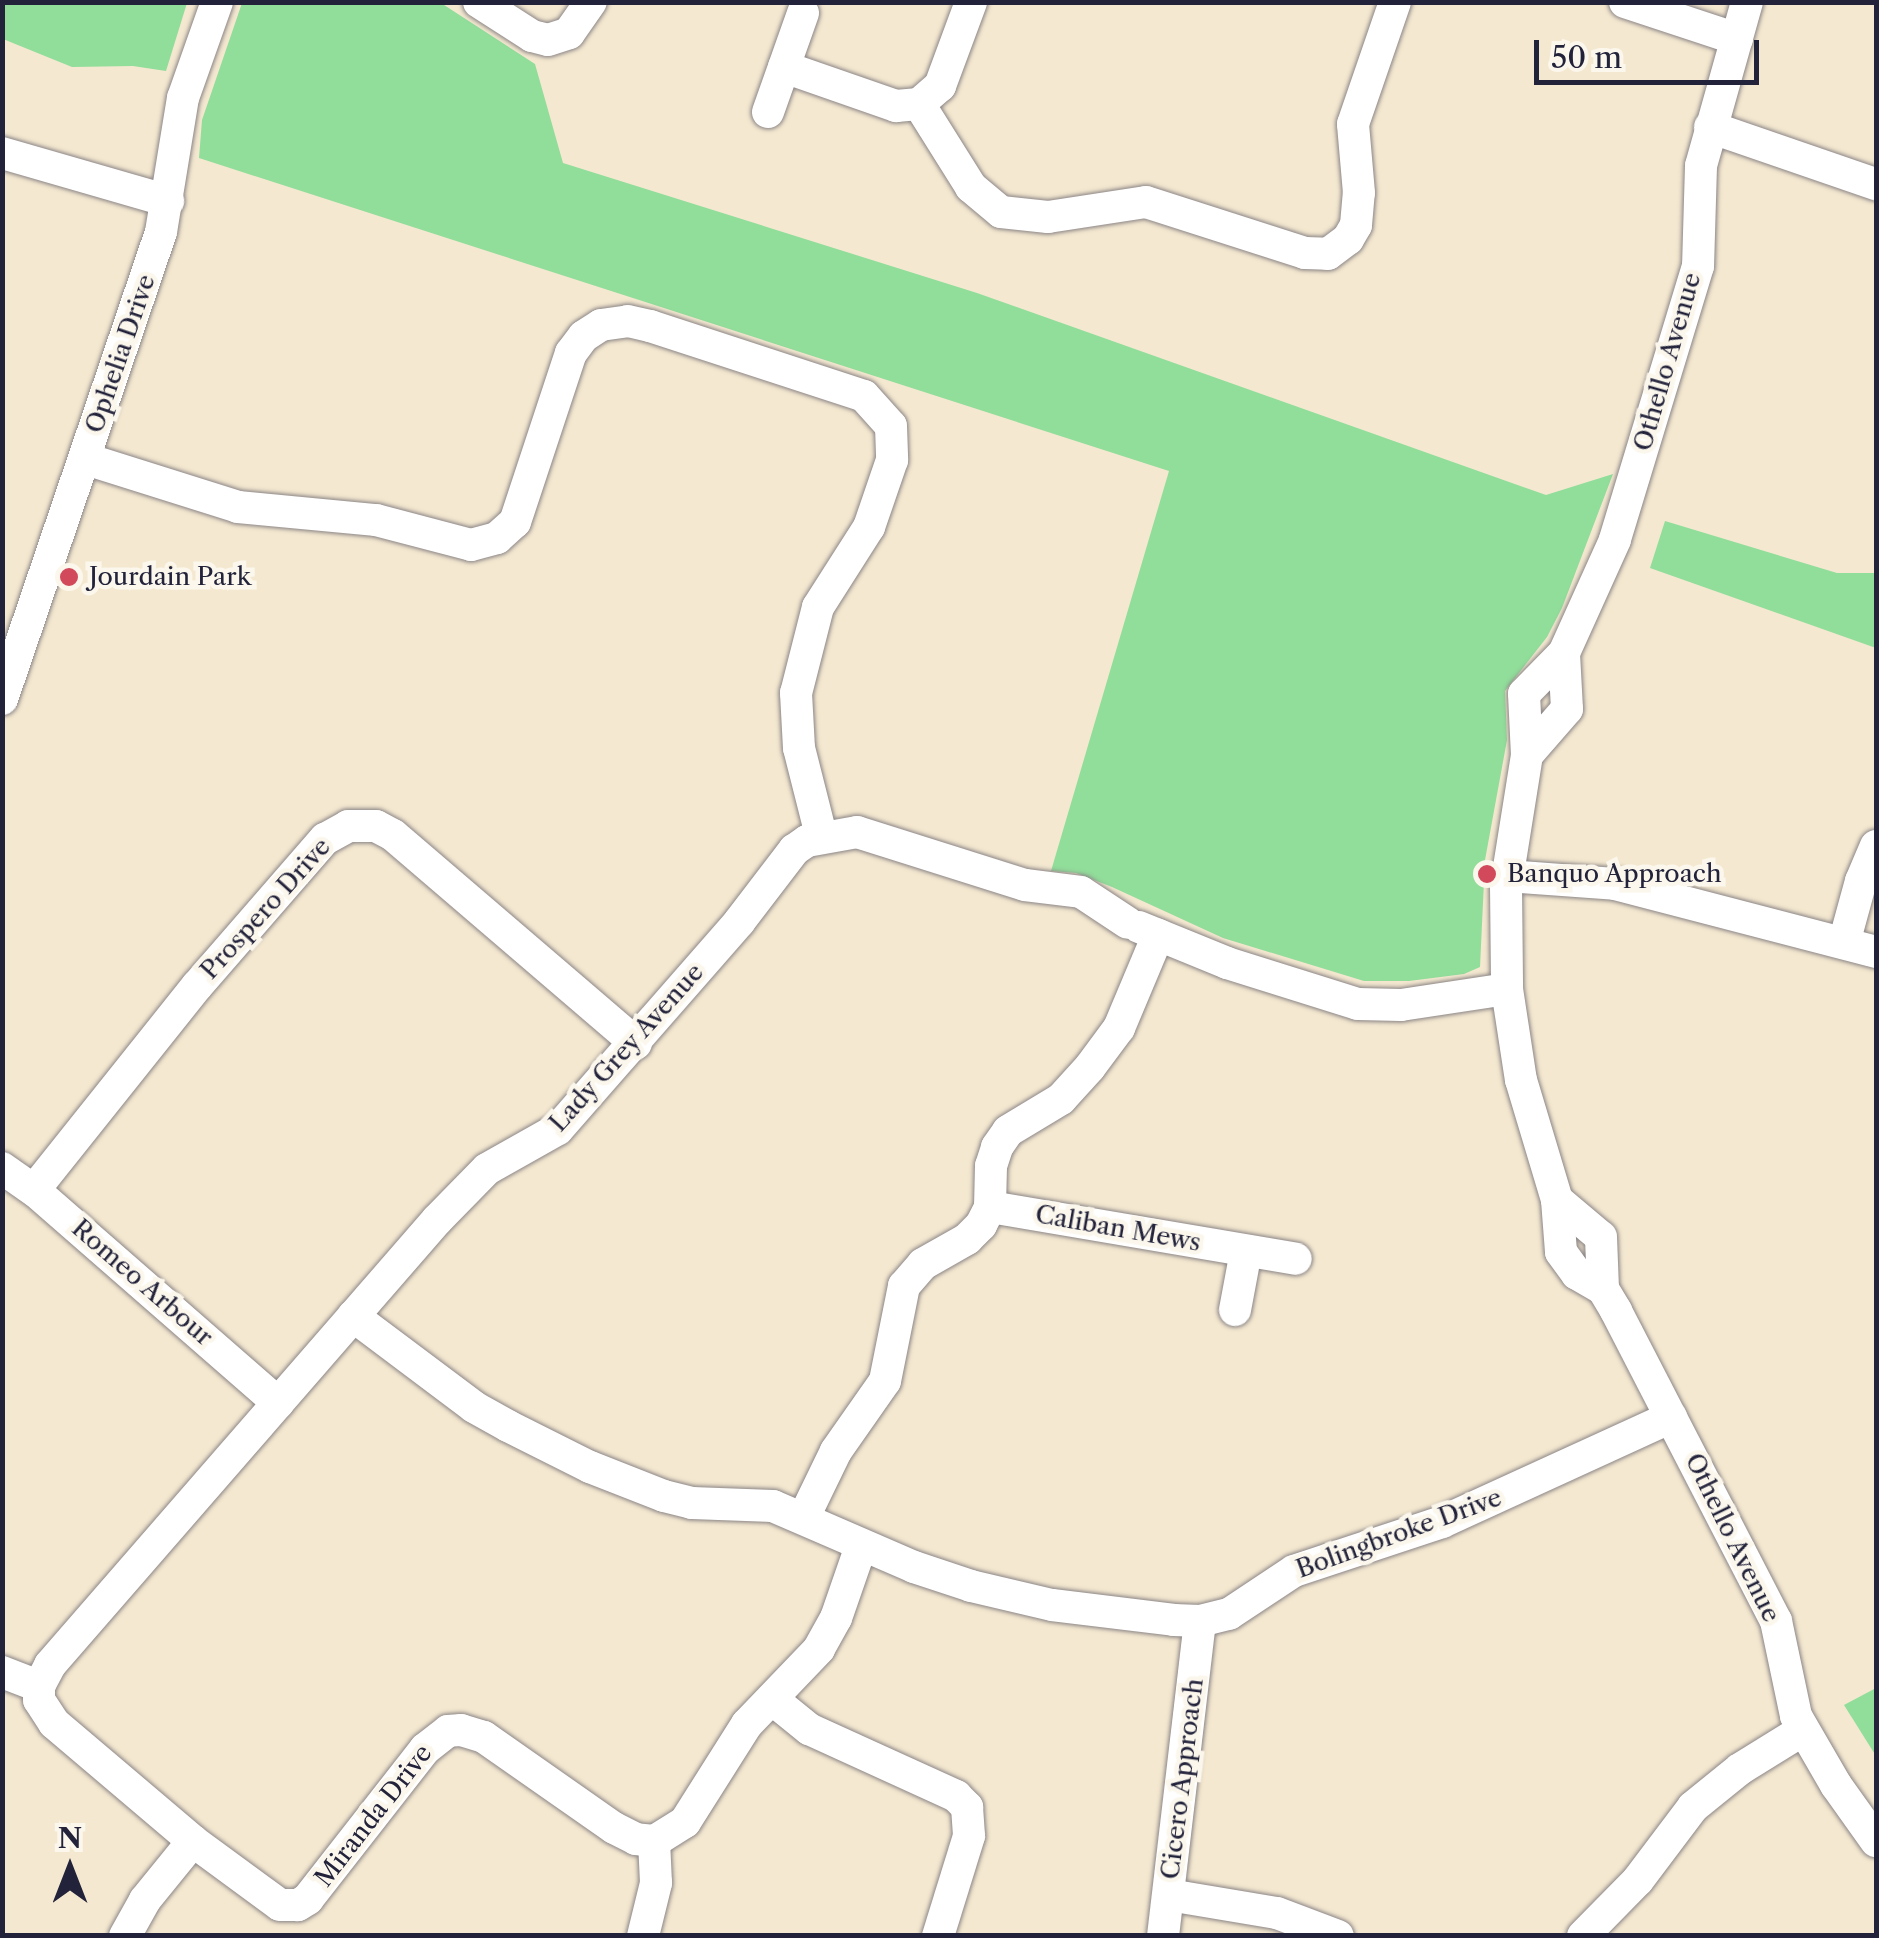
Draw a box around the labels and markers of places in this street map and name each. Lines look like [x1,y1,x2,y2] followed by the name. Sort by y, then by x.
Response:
[89,562,251,592] place label: Jourdain Park
[58,566,80,588] marker: Jourdain Park
[1507,859,1723,889] place label: Banquo Approach
[1476,863,1498,885] marker: Banquo Approach

